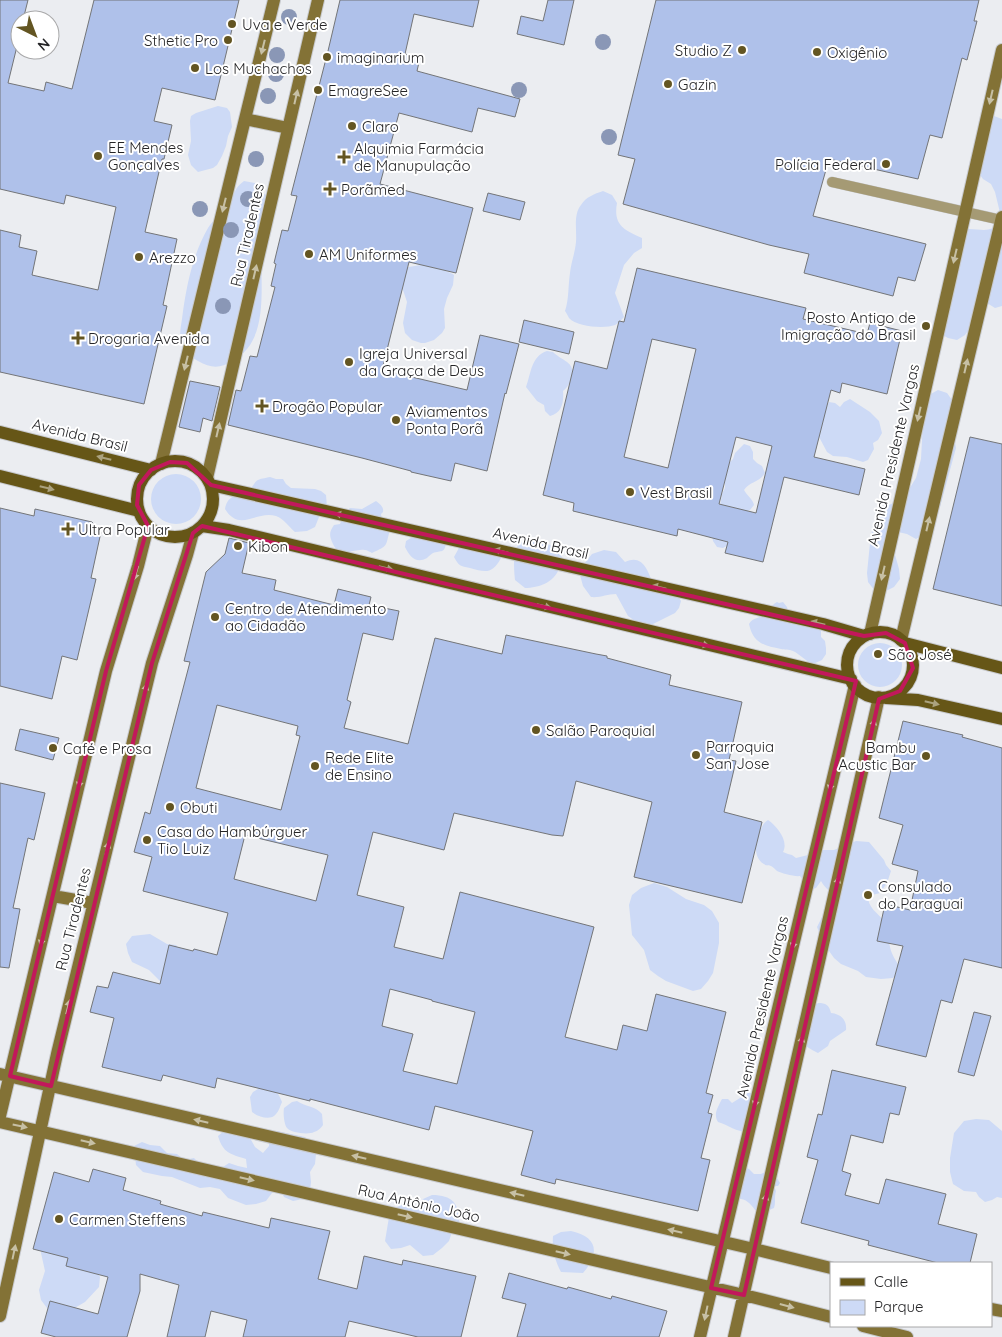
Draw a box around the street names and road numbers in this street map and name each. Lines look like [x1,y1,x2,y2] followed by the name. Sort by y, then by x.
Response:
[226,182,268,288] street label: Rua Tiradentes
[863,362,923,548] street label: Avenida Presidente Vargas
[30,414,130,456] street label: Avenida Brasil
[491,523,591,563] street label: Avenida Brasil
[51,866,95,972] street label: Rua Tiradentes
[732,914,792,1100] street label: Avenida Presidente Vargas
[356,1180,482,1226] street label: Rua Antônio João

